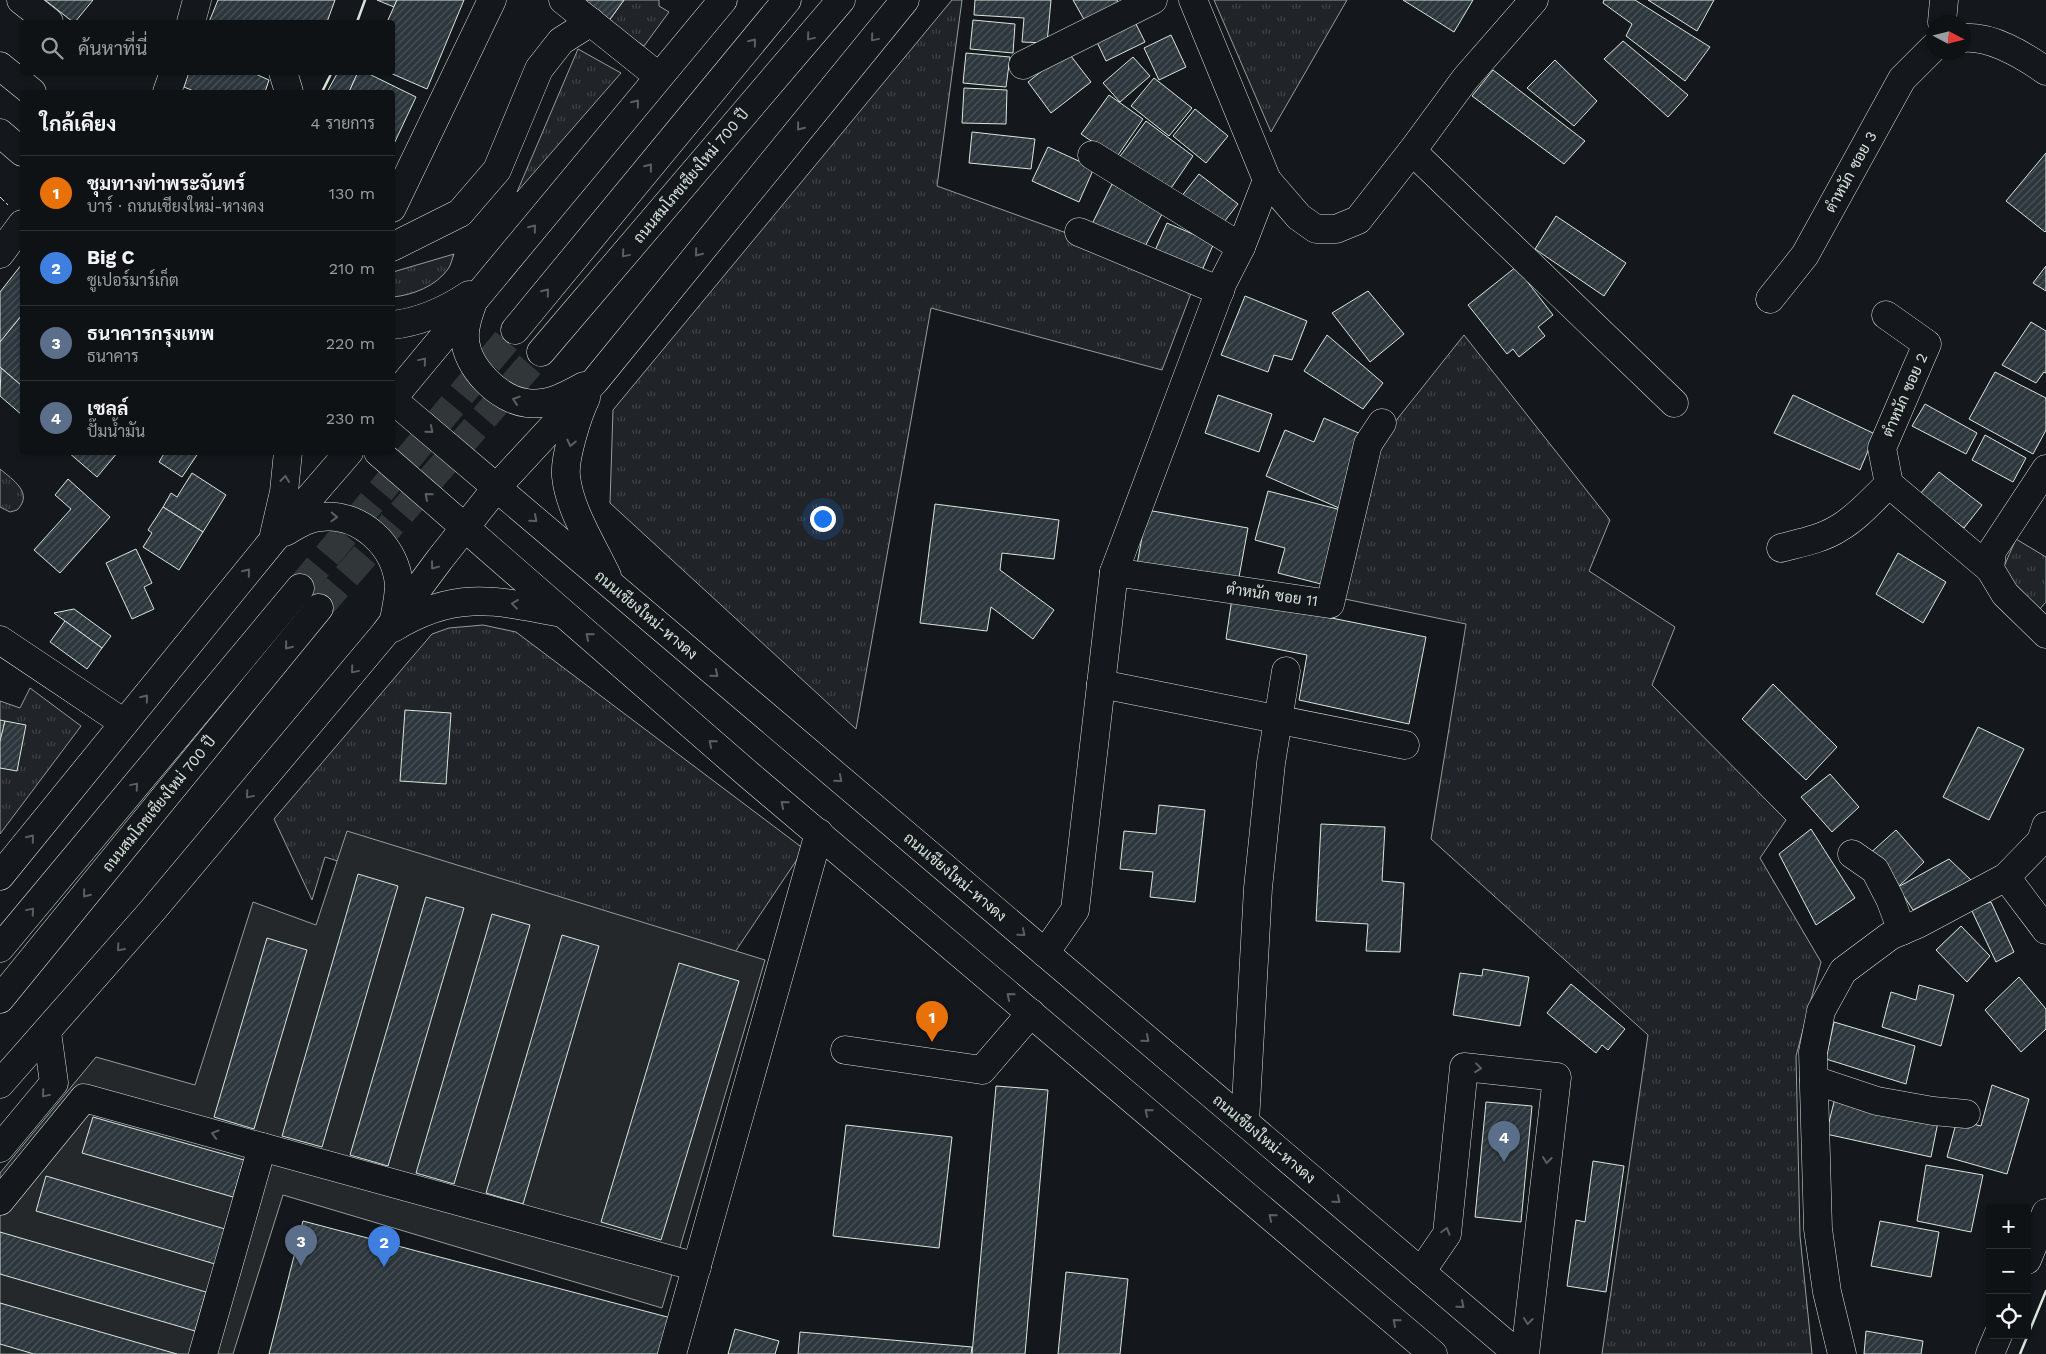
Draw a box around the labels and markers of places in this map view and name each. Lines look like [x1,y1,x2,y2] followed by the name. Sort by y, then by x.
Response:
[916,1001,948,1042] pin: 1
[1488,1121,1520,1162] pin: 4
[285,1225,317,1266] pin: 3
[368,1226,400,1267] pin: 2

